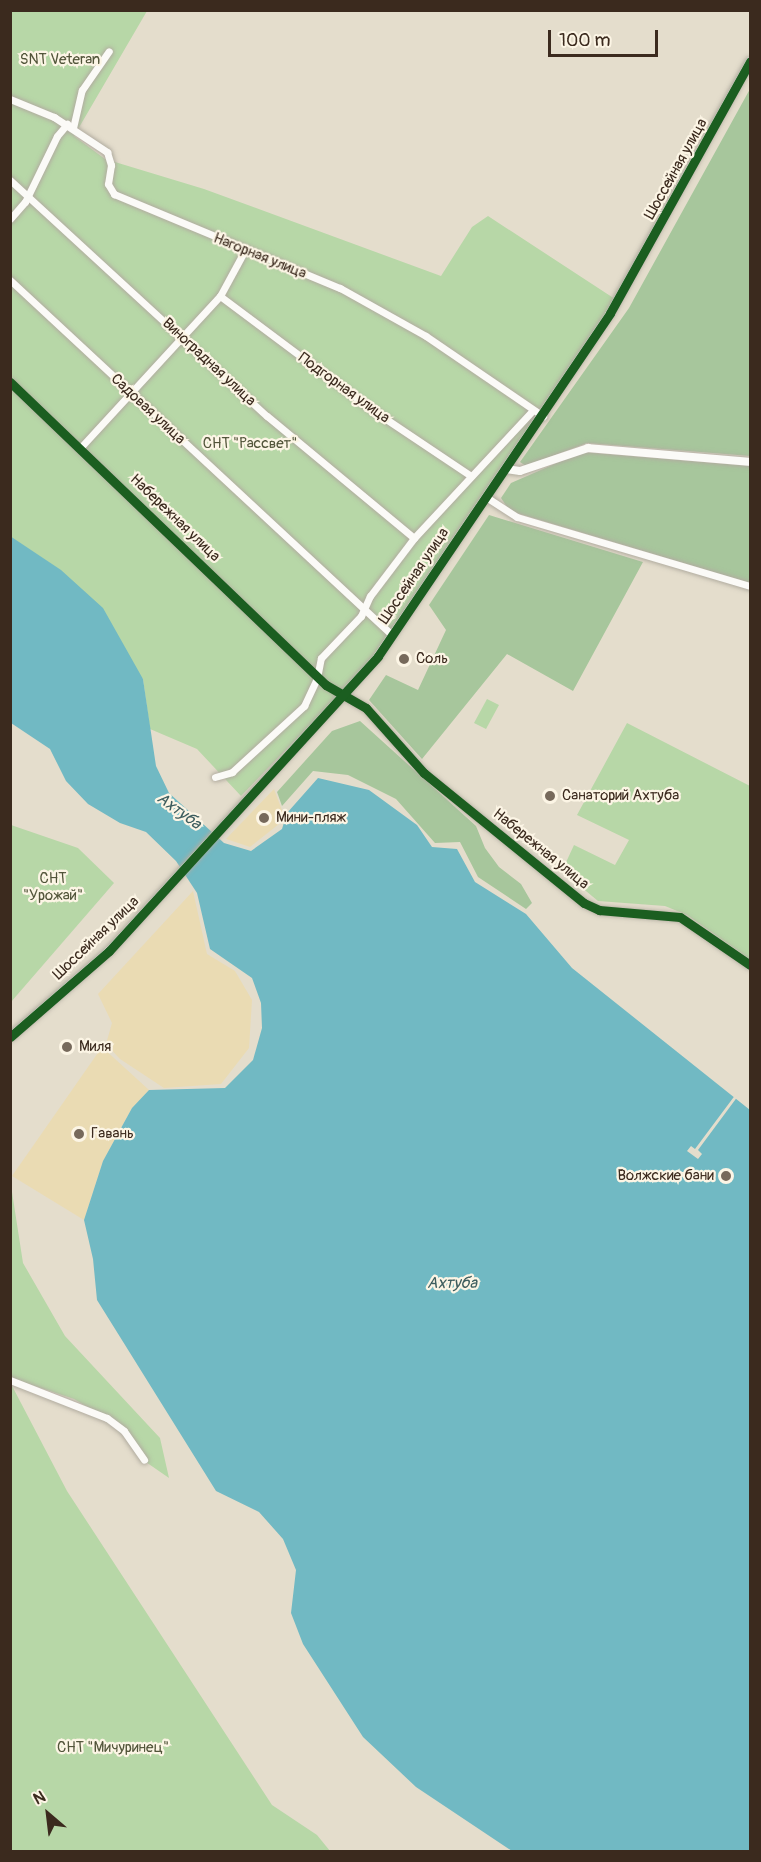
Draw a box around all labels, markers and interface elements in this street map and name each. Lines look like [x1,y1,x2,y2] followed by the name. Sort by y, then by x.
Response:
[551,18,660,56] scale bar
[559,29,611,52] text: 100 m
[20,51,100,69] park label: SNT Veteran
[641,116,711,222] street label: Шоссейная улица
[211,229,309,283] street label: Нагорная улица
[159,314,259,410] street label: Виноградная улица
[295,349,393,427] street label: Подгорная улица
[107,370,189,448] street label: Садовая улица
[203,435,297,453] park label: СНТ "Рассвет"
[126,470,224,566] street label: Набережная улица
[375,524,453,628] street label: Шоссейная улица
[416,650,448,668] place label: Соль
[397,652,411,666] marker: Соль
[562,787,679,805] place label: Санаторий Ахтуба
[153,789,205,833] water label: Ахтуба
[543,789,557,803] marker: Санаторий Ахтуба
[489,805,593,893] street label: Набережная улица
[276,809,346,827] place label: Мини-пляж
[257,811,271,825] marker: Мини-пляж
[23,869,83,904] park label: СНТ "Урожай"
[49,893,143,983] street label: Шоссейная улица
[79,1038,111,1056] place label: Миля
[60,1040,74,1054] marker: Миля
[91,1125,134,1143] place label: Гавань
[72,1127,86,1141] marker: Гавань
[618,1167,714,1185] place label: Волжские бани
[719,1169,733,1183] marker: Волжские бани
[427,1273,477,1293] water label: Ахтуба
[57,1739,169,1757] park label: СНТ "Мичуринец"
[18,1784,78,1844] north arrow
[30,1787,49,1809] text: N

